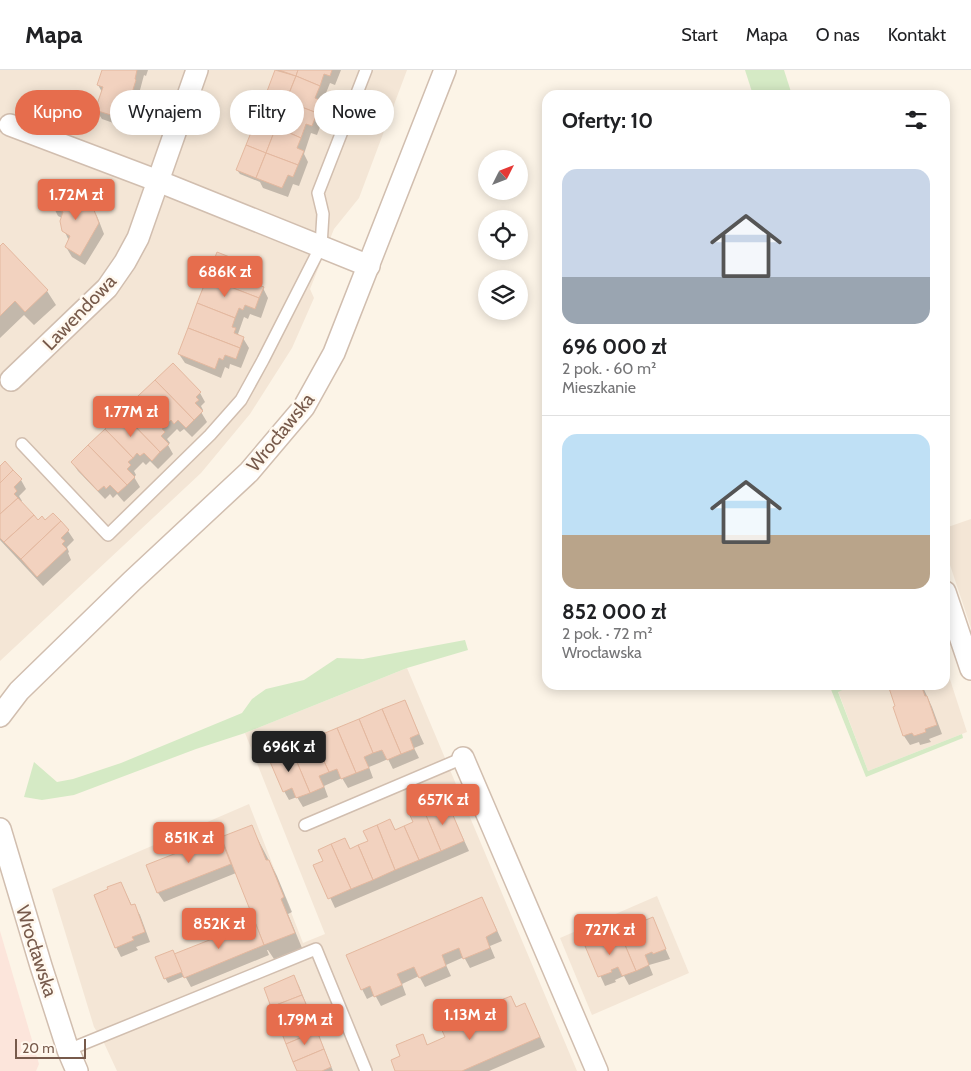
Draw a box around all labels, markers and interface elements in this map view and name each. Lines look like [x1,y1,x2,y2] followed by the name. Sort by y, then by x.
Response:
[25,20,82,49] text: Mapa
[681,24,718,46] text: Start
[746,24,788,46] text: Mapa
[816,24,860,46] text: O nas
[888,24,946,46] text: Kontakt
[15,90,100,135] chip: Kupno
[110,90,220,135] chip: Wynajem
[230,90,304,135] chip: Filtry
[314,90,394,135] chip: Nowe
[902,106,930,134] icon: filters
[562,108,653,133] text: Oferty: 10
[478,150,528,200] north arrow
[478,150,528,320] map controls
[24,178,128,221] pin: 1.72M zł
[49,185,103,204] text: 1.72M zł
[701,201,791,291] icon: home
[478,210,528,260] button: locate
[179,256,271,298] pin: 686K zł
[199,262,251,281] text: 686K zł
[38,270,121,355] street label: Lawendowa
[478,270,528,320] button: layers
[562,334,667,359] text: 696 000 zł
[562,359,656,378] text: 2 pok. · 60 m²
[562,378,636,397] text: Mieszkanie
[242,388,319,476] street label: Wrocławska
[79,396,183,438] pin: 1.77M zł
[104,402,158,421] text: 1.77M zł
[701,467,791,557] icon: home
[562,599,666,624] text: 852 000 zł
[562,624,653,643] text: 2 pok. · 72 m²
[562,643,642,662] text: Wrocławska
[243,730,335,773] pin: 696K zł
[263,737,315,756] text: 696K zł
[397,784,489,826] pin: 657K zł
[417,790,469,809] text: 657K zł
[143,822,235,864] pin: 851K zł
[164,828,214,847] text: 851K zł
[11,903,62,1000] street label: Wrocławska
[173,908,265,950] pin: 852K zł
[193,914,245,933] text: 852K zł
[564,914,656,956] pin: 727K zł
[585,920,635,939] text: 727K zł
[418,998,522,1041] pin: 1.13M zł
[253,1004,357,1046] pin: 1.79M zł
[444,1005,496,1024] text: 1.13M zł
[277,1010,333,1029] text: 1.79M zł
[15,1036,86,1059] scale bar
[22,1039,55,1057] text: 20 m

